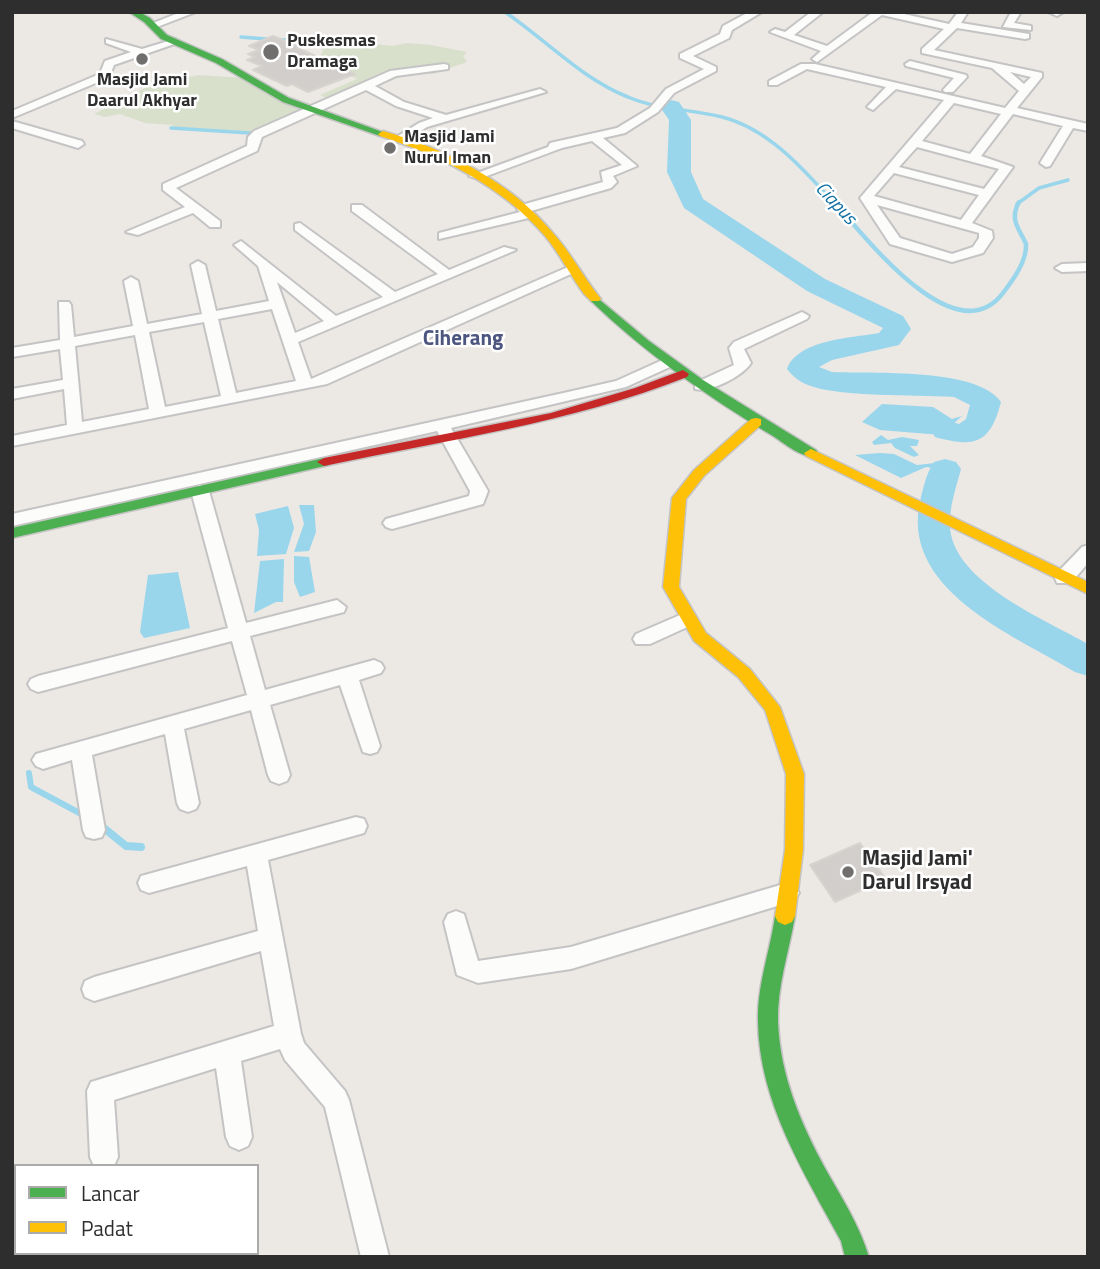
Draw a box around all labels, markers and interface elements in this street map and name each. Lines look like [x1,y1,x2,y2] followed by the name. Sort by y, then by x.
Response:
[287,31,376,74] place label: Puskesmas Dramaga
[261,42,281,62] marker: Puskesmas Dramaga
[134,51,150,67] marker: Masjid Jami Daarul Akhyar
[87,70,197,112] place label: Masjid Jami Daarul Akhyar
[404,127,495,170] place label: Masjid Jami Nurul Iman
[382,140,398,156] marker: Masjid Jami Nurul Iman
[810,178,860,230] water label: Ciapus
[423,327,503,353] district label: Ciherang
[862,847,973,897] place label: Masjid Jami' Darul Irsyad
[840,864,856,880] marker: Masjid Jami' Darul Irsyad
[14,1164,259,1255] legend
[81,1177,140,1209] text: Lancar
[81,1212,133,1244] text: Padat

